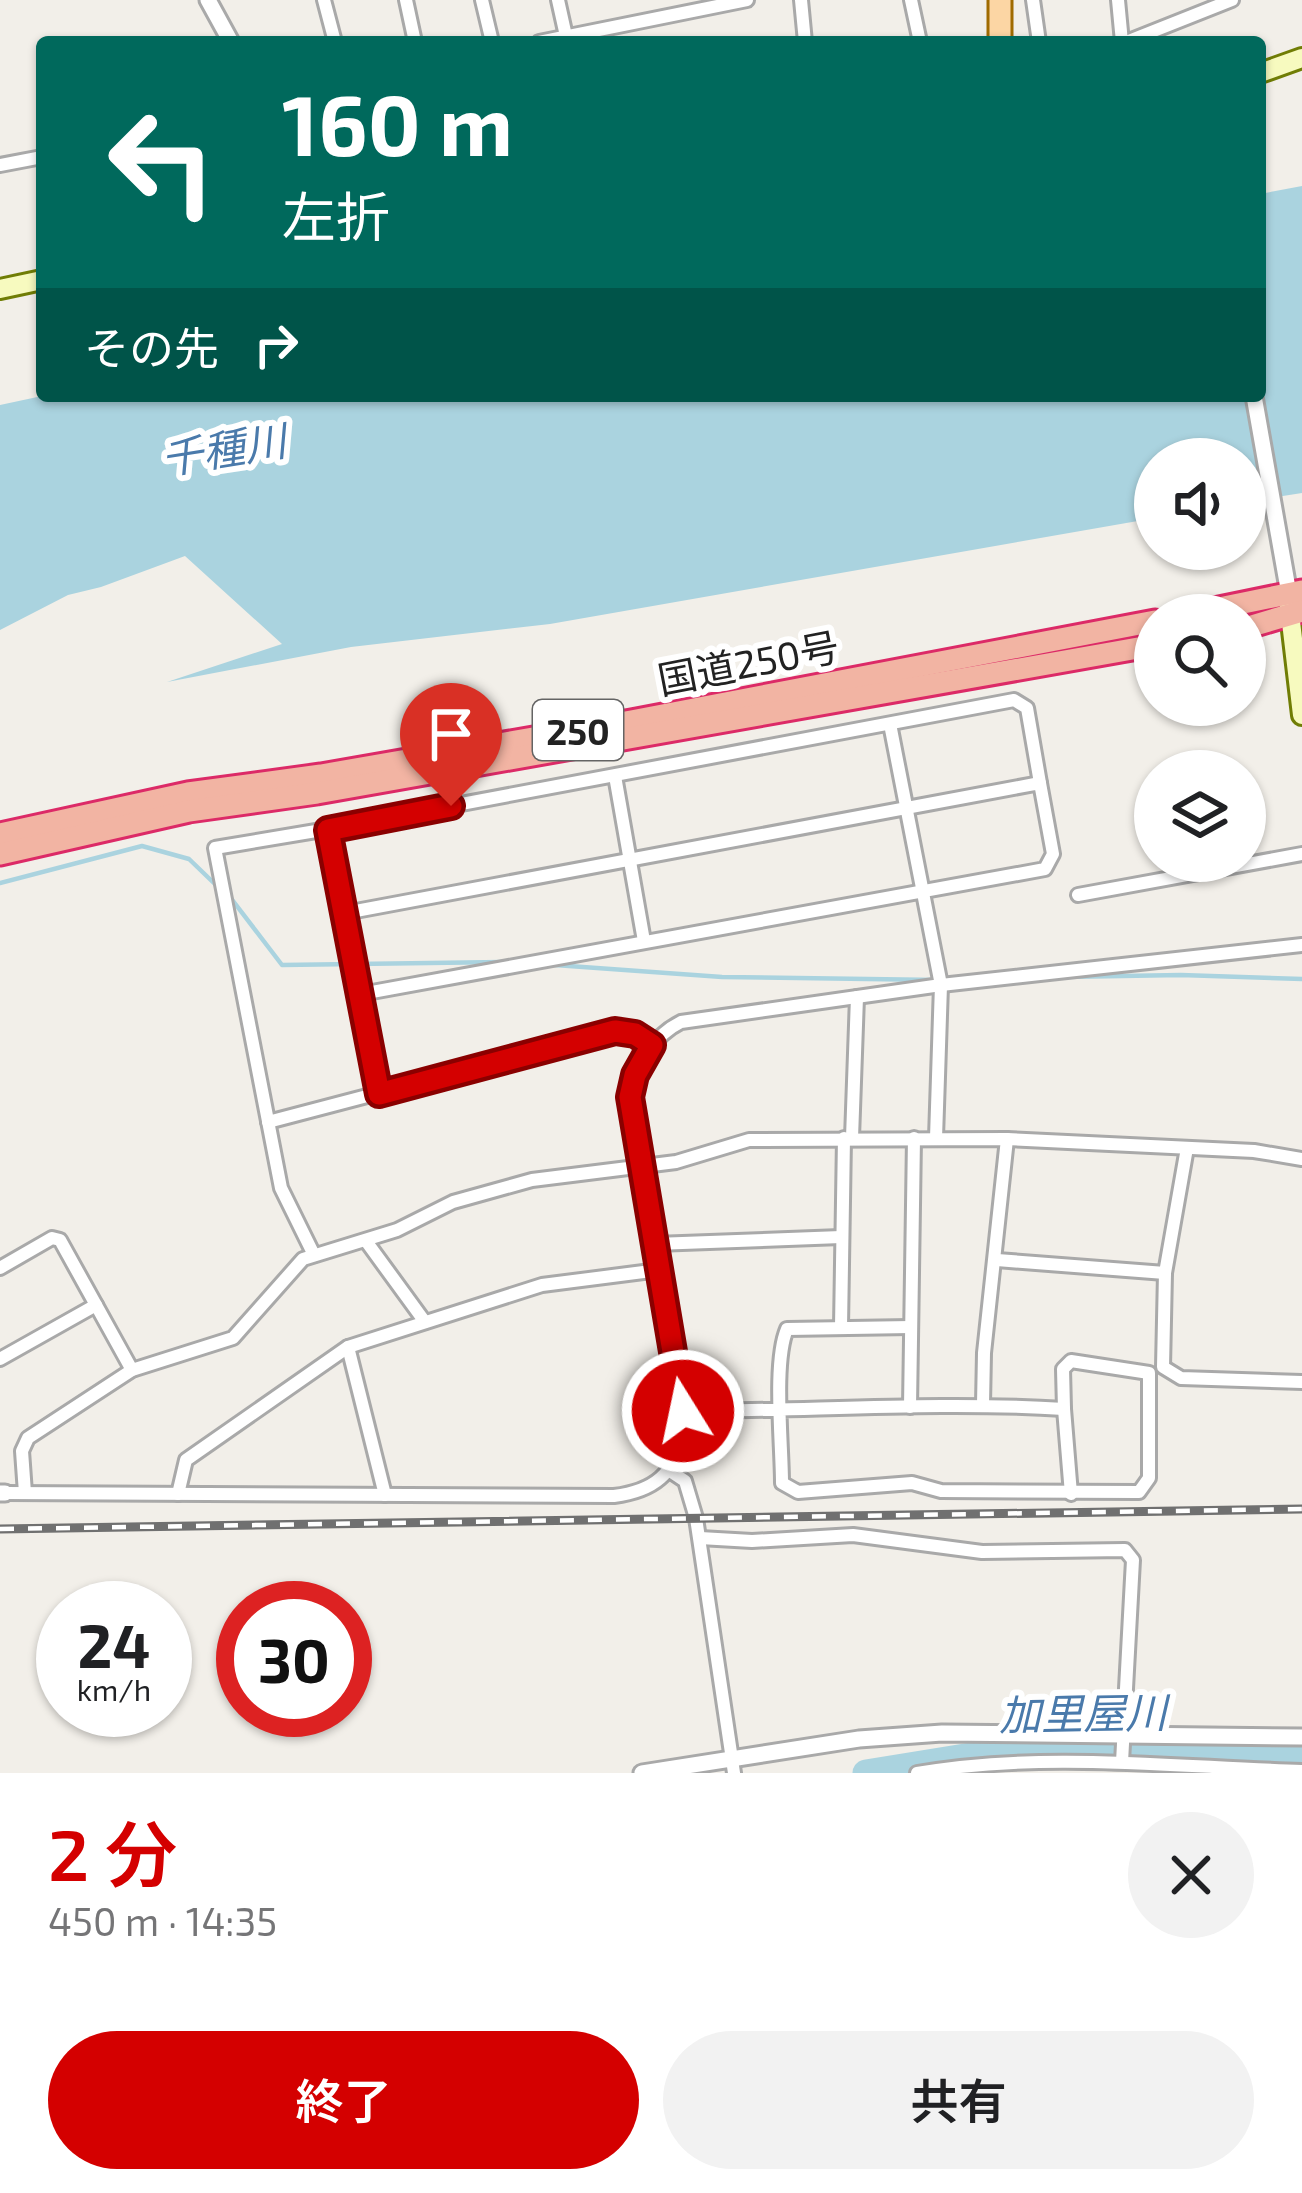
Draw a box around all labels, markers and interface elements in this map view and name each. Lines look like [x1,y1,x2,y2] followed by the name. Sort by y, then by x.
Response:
[282,72,513,173] text: 160 m
[84,84,240,240] icon: left
[282,183,390,248] text: 左折
[243,312,309,378] icon: right
[84,320,219,374] text: その先
[157,413,293,483] water label: 千種川
[1134,438,1266,882] map controls
[1134,438,1266,570] button: sound
[1134,594,1266,726] button: search
[654,621,842,703] street label: 国道250号
[400,683,502,806] pin
[533,700,623,760] road number: 250
[418,701,484,767] icon: arrive
[1134,750,1266,882] button: layers
[620,1348,746,1474] position arrow
[216,1581,372,1737] speed limit sign: 30
[77,1608,151,1680] text: 24
[77,1671,151,1707] text: km/h
[999,1685,1171,1738] water label: 加里屋川
[48,1809,177,1895] text: 2 分
[1128,1812,1254,1938] button: close
[48,1897,277,1944] text: 450 m · 14:35
[48,2031,639,2169] button: 終了
[663,2031,1254,2169] button: 共有

